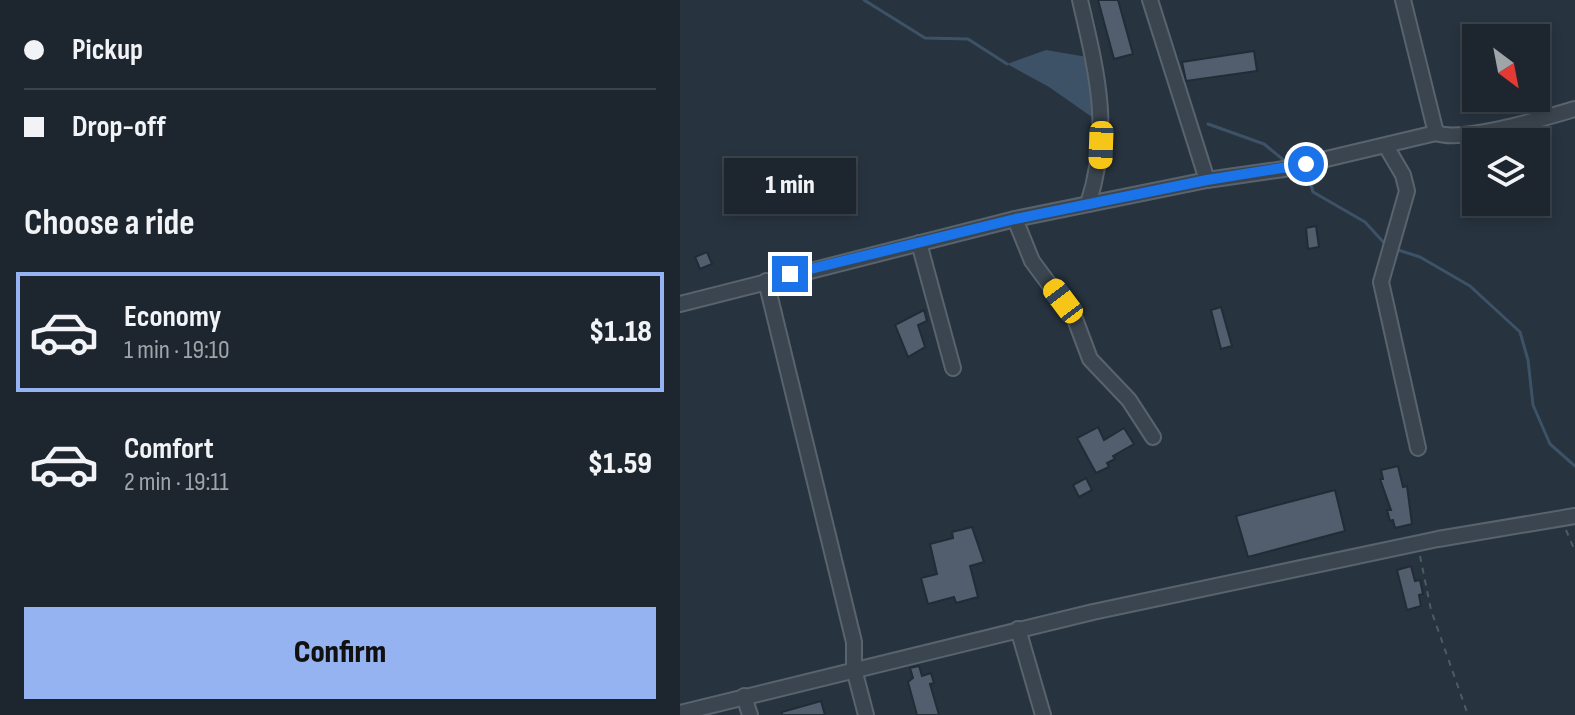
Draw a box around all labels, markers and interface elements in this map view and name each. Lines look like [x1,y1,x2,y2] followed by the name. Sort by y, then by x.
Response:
[1462,24,1550,112] north arrow
[1462,24,1550,216] map controls
[72,32,143,68] text: Pickup
[72,109,166,145] text: Drop-off
[1088,121,1114,169] car
[1462,128,1550,216] button: layers
[1288,146,1324,182] route start
[724,158,856,214] callout: 1 min
[765,170,815,201] text: 1 min
[24,202,195,245] text: Choose a ride
[772,256,808,292] route end
[1039,275,1087,327] car
[28,296,100,368] icon: car
[124,299,221,335] text: Economy
[589,314,652,350] text: $1.18
[124,335,230,366] text: 1 min · 19:10
[28,428,100,500] icon: car
[124,431,214,467] text: Comfort
[588,446,652,482] text: $1.59
[124,467,229,498] text: 2 min · 19:11
[24,607,656,699] button: Confirm

